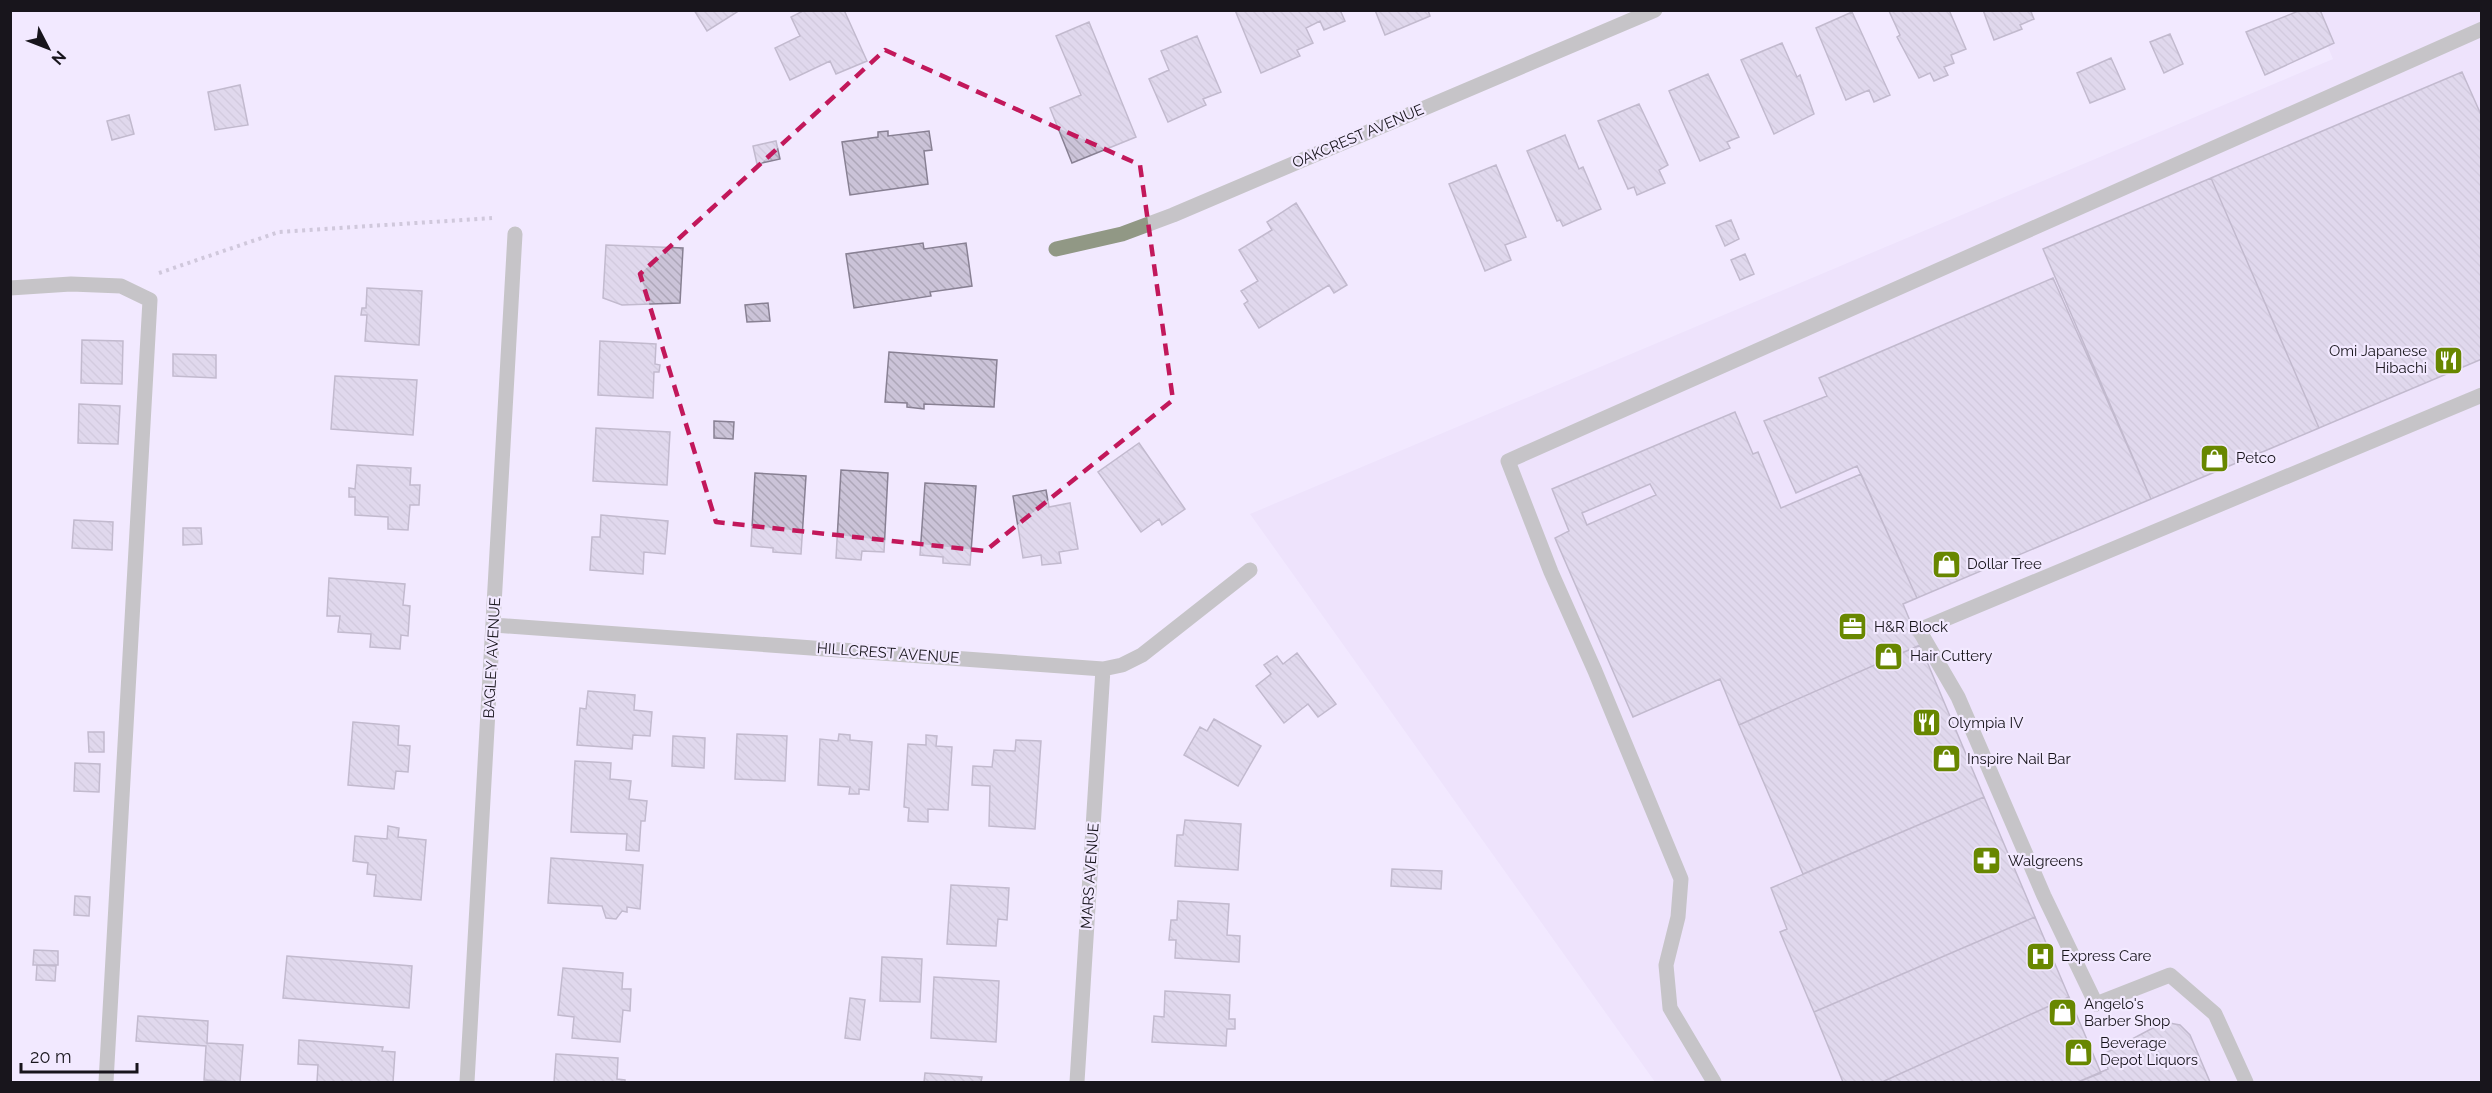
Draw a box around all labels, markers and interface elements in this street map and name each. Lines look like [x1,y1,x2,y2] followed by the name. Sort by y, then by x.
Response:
[18,18,78,78] north arrow
[48,47,70,69] text: N
[1290,100,1426,172] street label: OAKCREST AVENUE
[2329,342,2427,377] place label: Omi Japanese Hibachi
[2432,344,2464,376] restaurant icon: Omi Japanese Hibachi
[2199,442,2231,474] shop icon: Petco
[2236,449,2276,467] place label: Petco
[1930,548,1962,580] shop icon: Dollar Tree
[1967,555,2042,573] place label: Dollar Tree
[480,597,504,719] street label: BAGLEY AVENUE
[1837,611,1869,643] office icon: H&R Block
[1874,618,1948,636] place label: H&R Block
[816,639,960,667] street label: HILLCREST AVENUE
[1873,640,1905,672] shop icon: Hair Cuttery
[1910,647,1993,665] place label: Hair Cuttery
[1911,707,1943,739] restaurant icon: Olympia IV
[1948,714,2023,732] place label: Olympia IV
[1930,743,1962,775] shop icon: Inspire Nail Bar
[1967,750,2071,768] place label: Inspire Nail Bar
[1077,822,1103,930] street label: MARS AVENUE
[1971,845,2003,877] pharmacy icon: Walgreens
[2008,852,2083,870] place label: Walgreens
[2024,940,2056,972] hospital icon: Express Care
[2061,947,2152,965] place label: Express Care
[2084,995,2170,1030] place label: Angelo's Barber Shop
[2047,997,2079,1029] shop icon: Angelo's Barber Shop
[2100,1034,2198,1069] place label: Beverage Depot Liquors
[21,1036,136,1074] scale bar
[2063,1036,2095,1068] shop icon: Beverage Depot Liquors
[30,1046,72,1067] text: 20 m

